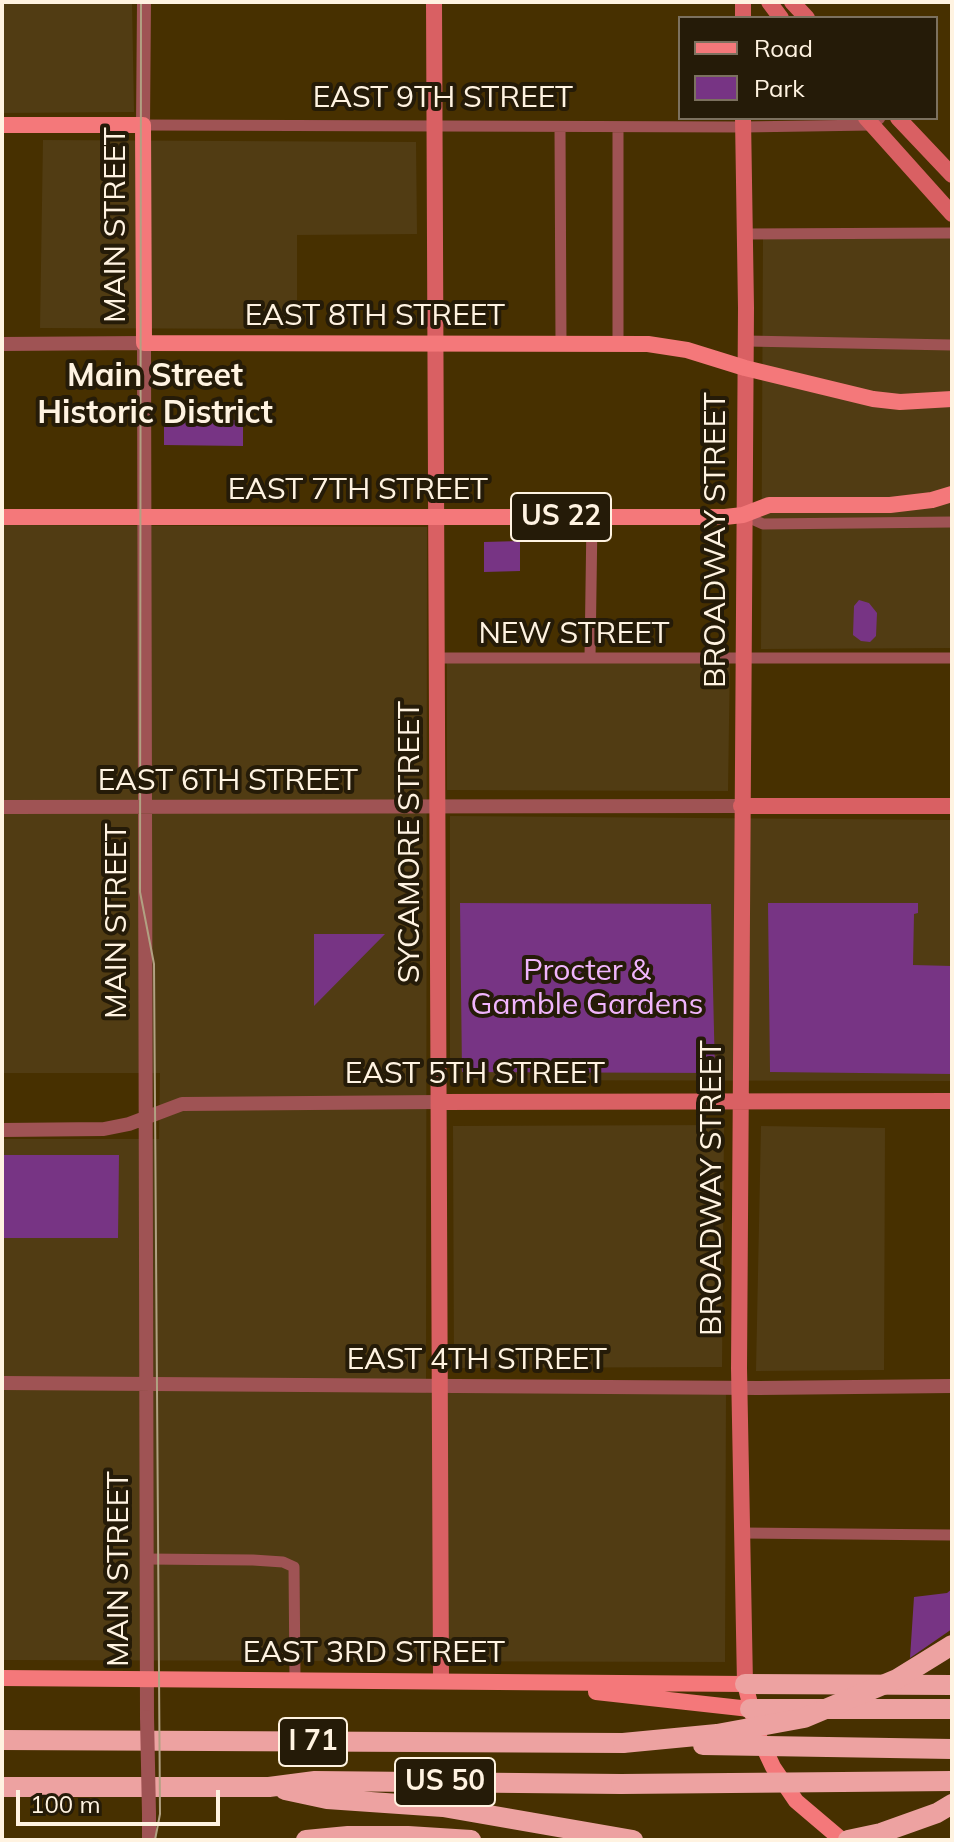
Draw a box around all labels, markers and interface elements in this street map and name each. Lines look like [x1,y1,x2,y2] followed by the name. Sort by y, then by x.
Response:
[678,16,938,120] legend
[754,33,813,63] text: Road
[754,73,805,103] text: Park
[313,80,573,116] street label: EAST 9TH STREET
[98,127,134,323] street label: MAIN STREET
[245,298,505,334] street label: EAST 8TH STREET
[37,357,273,432] district label: Main Street Historic District
[698,392,734,688] street label: BROADWAY STREET
[228,472,488,508] street label: EAST 7TH STREET
[511,493,611,541] road number: US 22
[478,616,670,652] street label: NEW STREET
[392,701,428,983] street label: SYCAMORE STREET
[98,763,358,799] street label: EAST 6TH STREET
[99,823,135,1019] street label: MAIN STREET
[471,953,703,1024] park label: Procter & Gamble Gardens
[694,1040,730,1336] street label: BROADWAY STREET
[345,1056,605,1092] street label: EAST 5TH STREET
[347,1342,607,1378] street label: EAST 4TH STREET
[101,1471,137,1667] street label: MAIN STREET
[243,1635,505,1671] street label: EAST 3RD STREET
[279,1718,347,1766] road number: I 71
[395,1758,495,1806] road number: US 50
[20,1774,224,1824] scale bar
[30,1789,101,1819] text: 100 m

